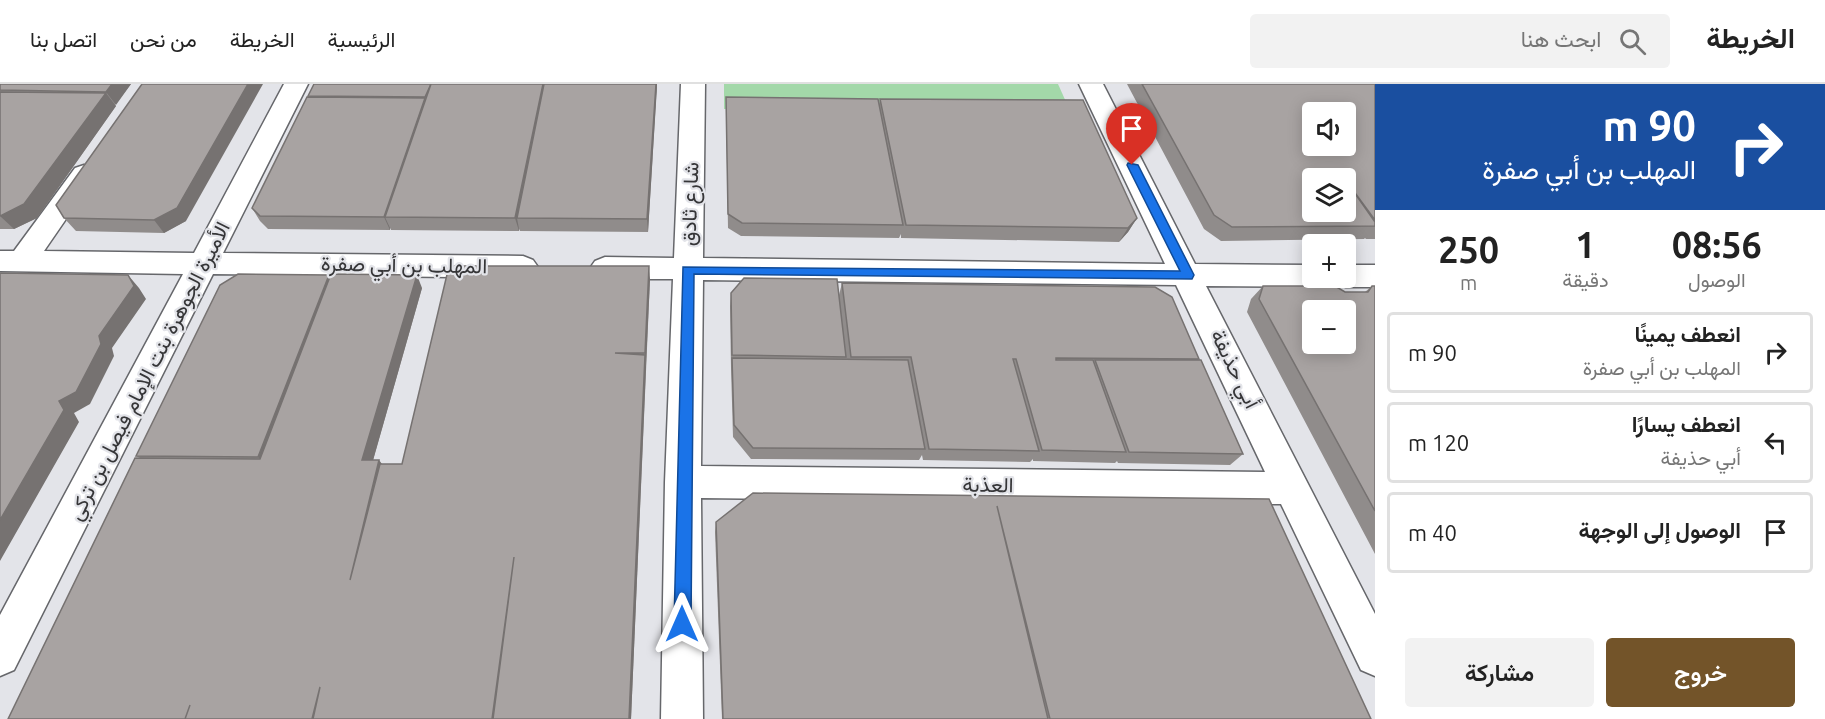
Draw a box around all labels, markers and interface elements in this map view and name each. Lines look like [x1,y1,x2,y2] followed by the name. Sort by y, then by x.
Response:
[1250,14,1670,68] search box
[1706,22,1795,53] text: الخريطة
[1616,25,1649,58] icon: search
[1521,26,1601,51] text: ابحث هنا
[30,27,97,51] text: اتصل بنا
[130,27,197,51] text: من نحن
[230,27,295,51] text: الخريطة
[328,27,395,51] text: الرئيسية
[1302,102,1356,354] map controls
[1302,102,1356,156] button: sound
[1602,102,1696,149] text: 90 m
[1106,103,1157,165] pin
[1717,108,1795,186] icon: right
[1115,112,1148,145] icon: arrive
[1482,154,1696,184] text: المهلب بن أبي صفرة
[676,162,705,247] street label: شارع ثادق
[1302,168,1356,222] button: layers
[62,217,239,527] street label: الأميرة الجوهرة بنت الإمام فيصل بن تركي
[1575,224,1596,265] text: 1
[1672,224,1762,265] text: 08:56
[1438,229,1499,270] text: 250
[1302,234,1356,288] button: +
[321,251,487,283] street label: المهلب بن أبي صفرة
[1562,268,1609,291] text: دقيقة
[1688,268,1746,291] text: الوصول
[1460,271,1477,294] text: m
[1302,300,1356,354] button: −
[1634,321,1741,346] text: انعطف يمينًا
[1201,325,1265,415] street label: أبي حذيفة
[1759,336,1792,369] icon: right
[1408,340,1457,365] text: 90 m
[1583,356,1741,379] text: المهلب بن أبي صفرة
[1632,411,1741,436] text: انعطف يسارًا
[1759,426,1792,459] icon: left
[1408,430,1469,455] text: 120 m
[1660,446,1741,469] text: أبي حذيفة
[962,472,1014,497] street label: العذبة
[1759,516,1792,549] icon: arrive
[1578,517,1741,542] text: الوصول إلى الوجهة
[1408,520,1457,545] text: 40 m
[650,592,714,656] position arrow
[1405,638,1594,707] button: مشاركة
[1606,638,1795,707] button: خروج

